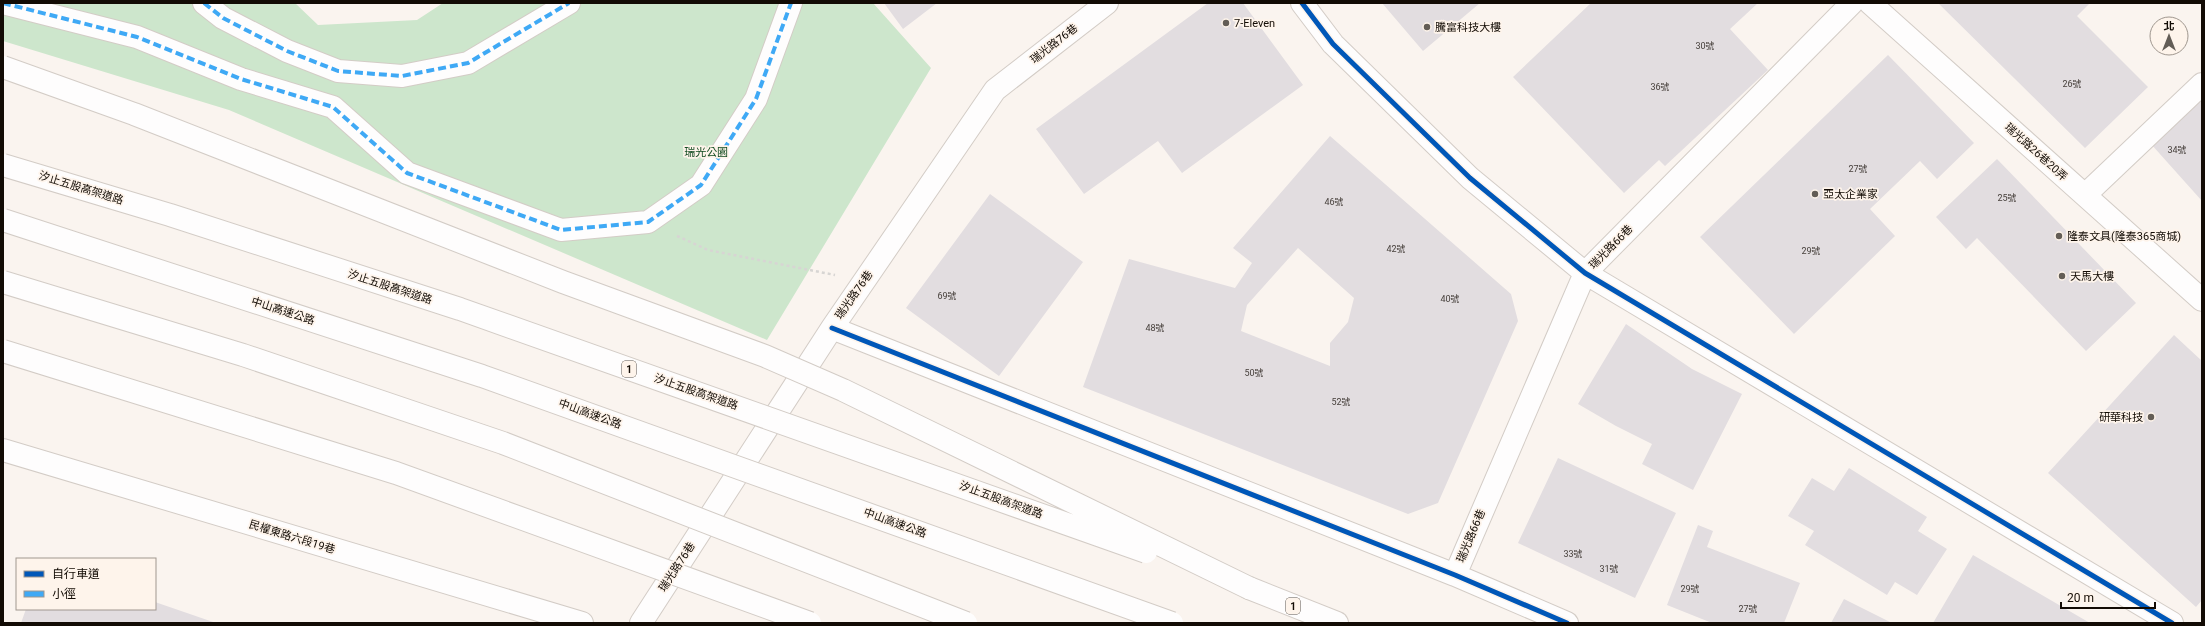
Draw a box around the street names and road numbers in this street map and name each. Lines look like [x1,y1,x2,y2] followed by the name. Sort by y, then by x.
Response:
[1028,22,1080,66] street label: 瑞光路76巷
[2002,120,2070,184] street label: 瑞光路26巷20弄
[37,169,125,207] street label: 汐止五股高架道路
[1586,222,1636,272] street label: 瑞光路66巷
[346,267,434,307] street label: 汐止五股高架道路
[833,268,875,322] street label: 瑞光路76巷
[250,295,316,327] street label: 中山高速公路
[622,361,636,377] road number: 1
[652,372,740,412] street label: 汐止五股高架道路
[557,397,623,431] street label: 中山高速公路
[957,479,1045,521] street label: 汐止五股高架道路
[862,506,928,540] street label: 中山高速公路
[1454,508,1488,564] street label: 瑞光路66巷
[247,518,337,556] street label: 民權東路六段19巷
[656,540,698,594] street label: 瑞光路76巷
[1286,598,1300,614] road number: 1

